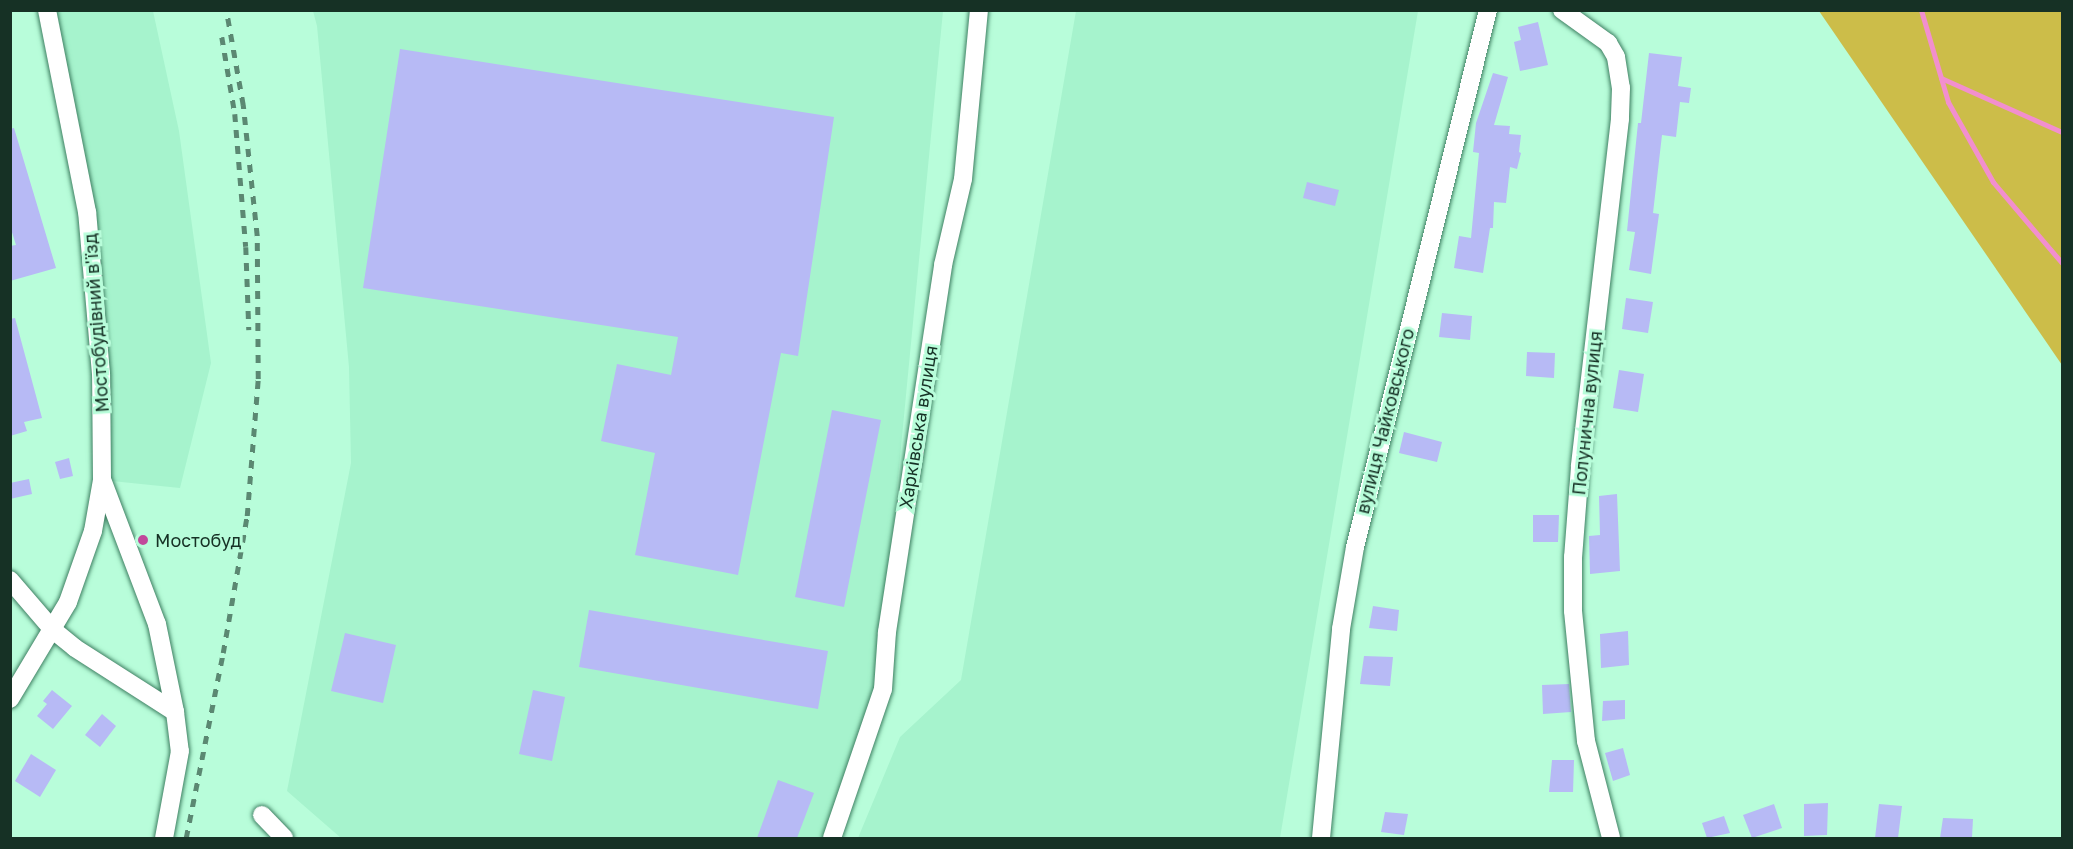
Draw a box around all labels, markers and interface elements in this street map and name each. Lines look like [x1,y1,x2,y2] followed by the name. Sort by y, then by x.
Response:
[79,233,113,413] street label: Мостобудівний в'їзд
[1352,326,1418,516] street label: вулиця Чайковського
[1568,330,1606,496] street label: Полунична вулиця
[894,344,942,510] street label: Харківська вулиця
[155,529,241,551] place label: Мостобуд
[136,533,150,547] marker: Мостобуд

